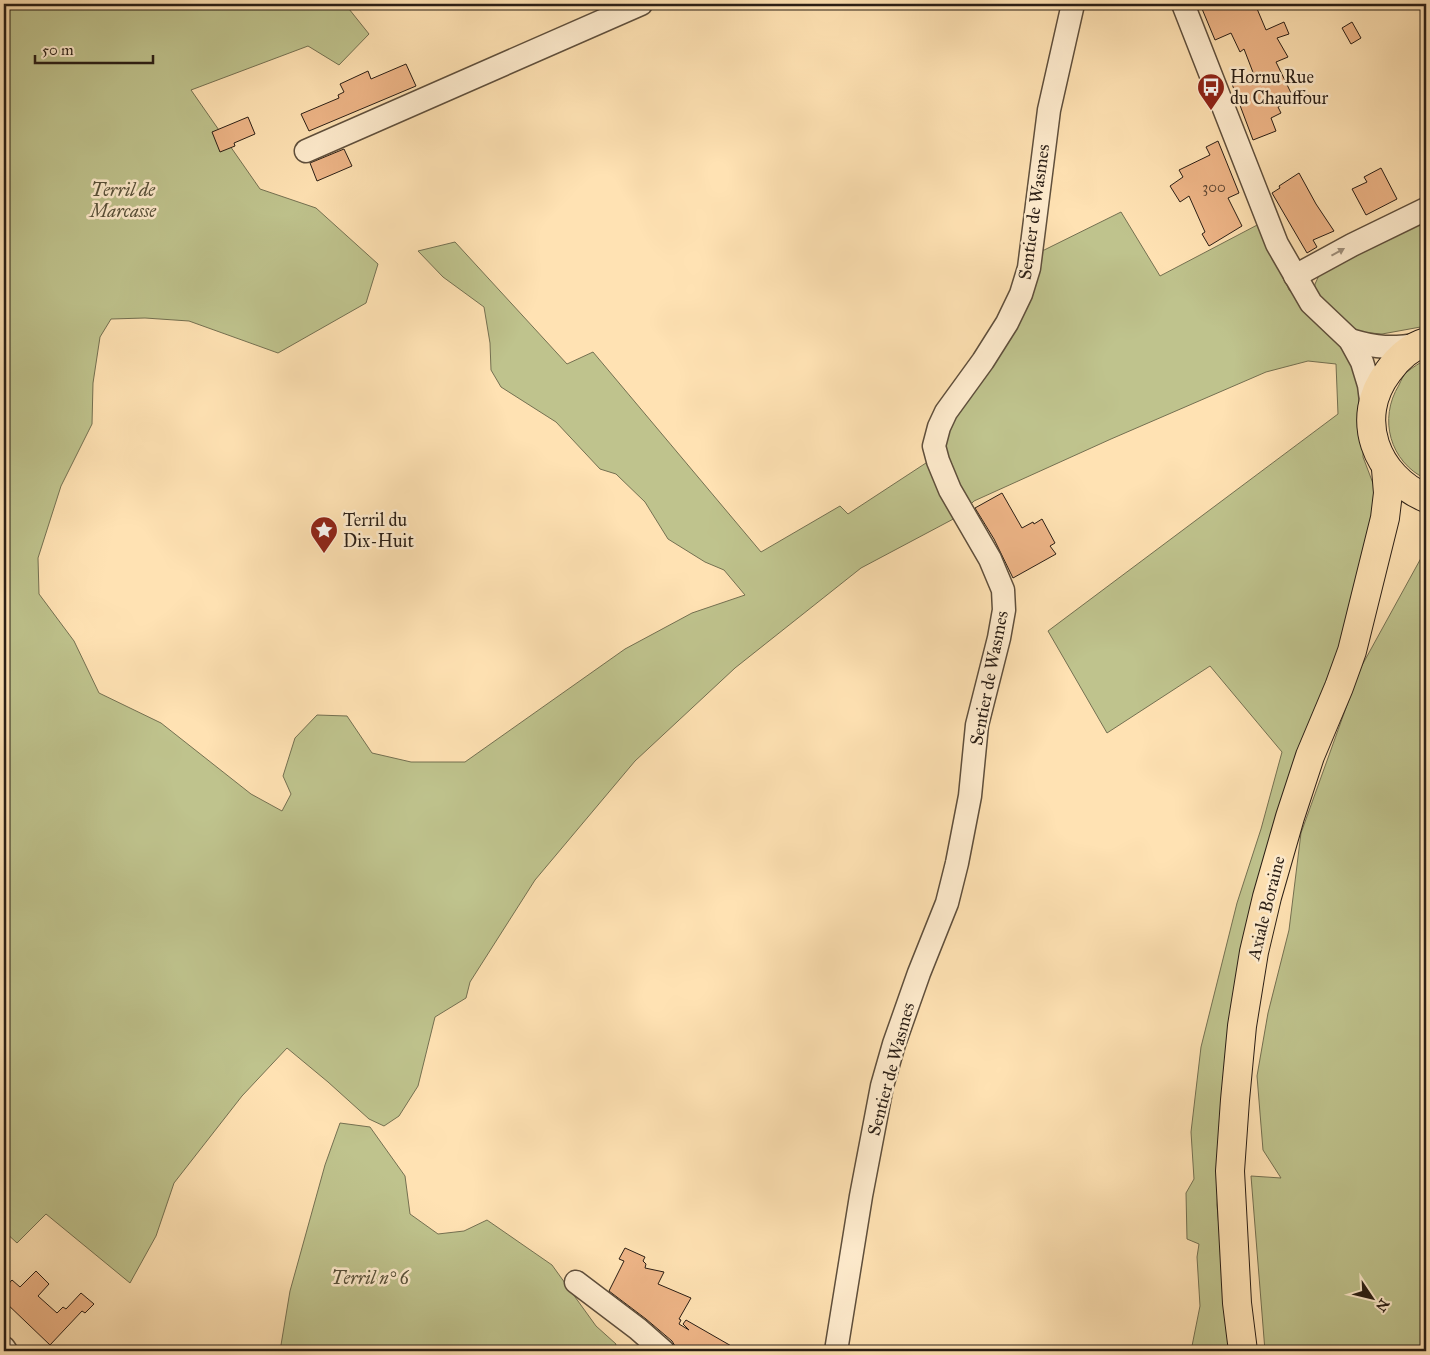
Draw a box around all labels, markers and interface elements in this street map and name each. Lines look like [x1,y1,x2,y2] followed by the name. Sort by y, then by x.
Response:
[35,32,152,64] scale bar
[42,41,74,59] text: 50 m
[1230,66,1329,109] place label: Hornu Rue du Chauffour
[1196,72,1226,111] bus stop icon: Hornu Rue du Chauffour
[1014,143,1054,281] street label: Sentier de Wasmes
[1202,178,1226,196] house number: 300
[88,179,157,222] park label: Terril de Marcasse
[1331,248,1345,257] one-way arrow
[343,509,414,552] place label: Terril du Dix-Huit
[309,515,339,554] place icon: Terril du Dix-Huit
[965,609,1013,747] street label: Sentier de Wasmes
[1242,854,1290,963] street label: Axiale Boraine
[863,1000,919,1138] street label: Sentier de Wasmes
[331,1267,409,1289] park label: Terril n° 6
[1348,1272,1398,1322] north arrow
[1372,1295,1393,1315] text: N

